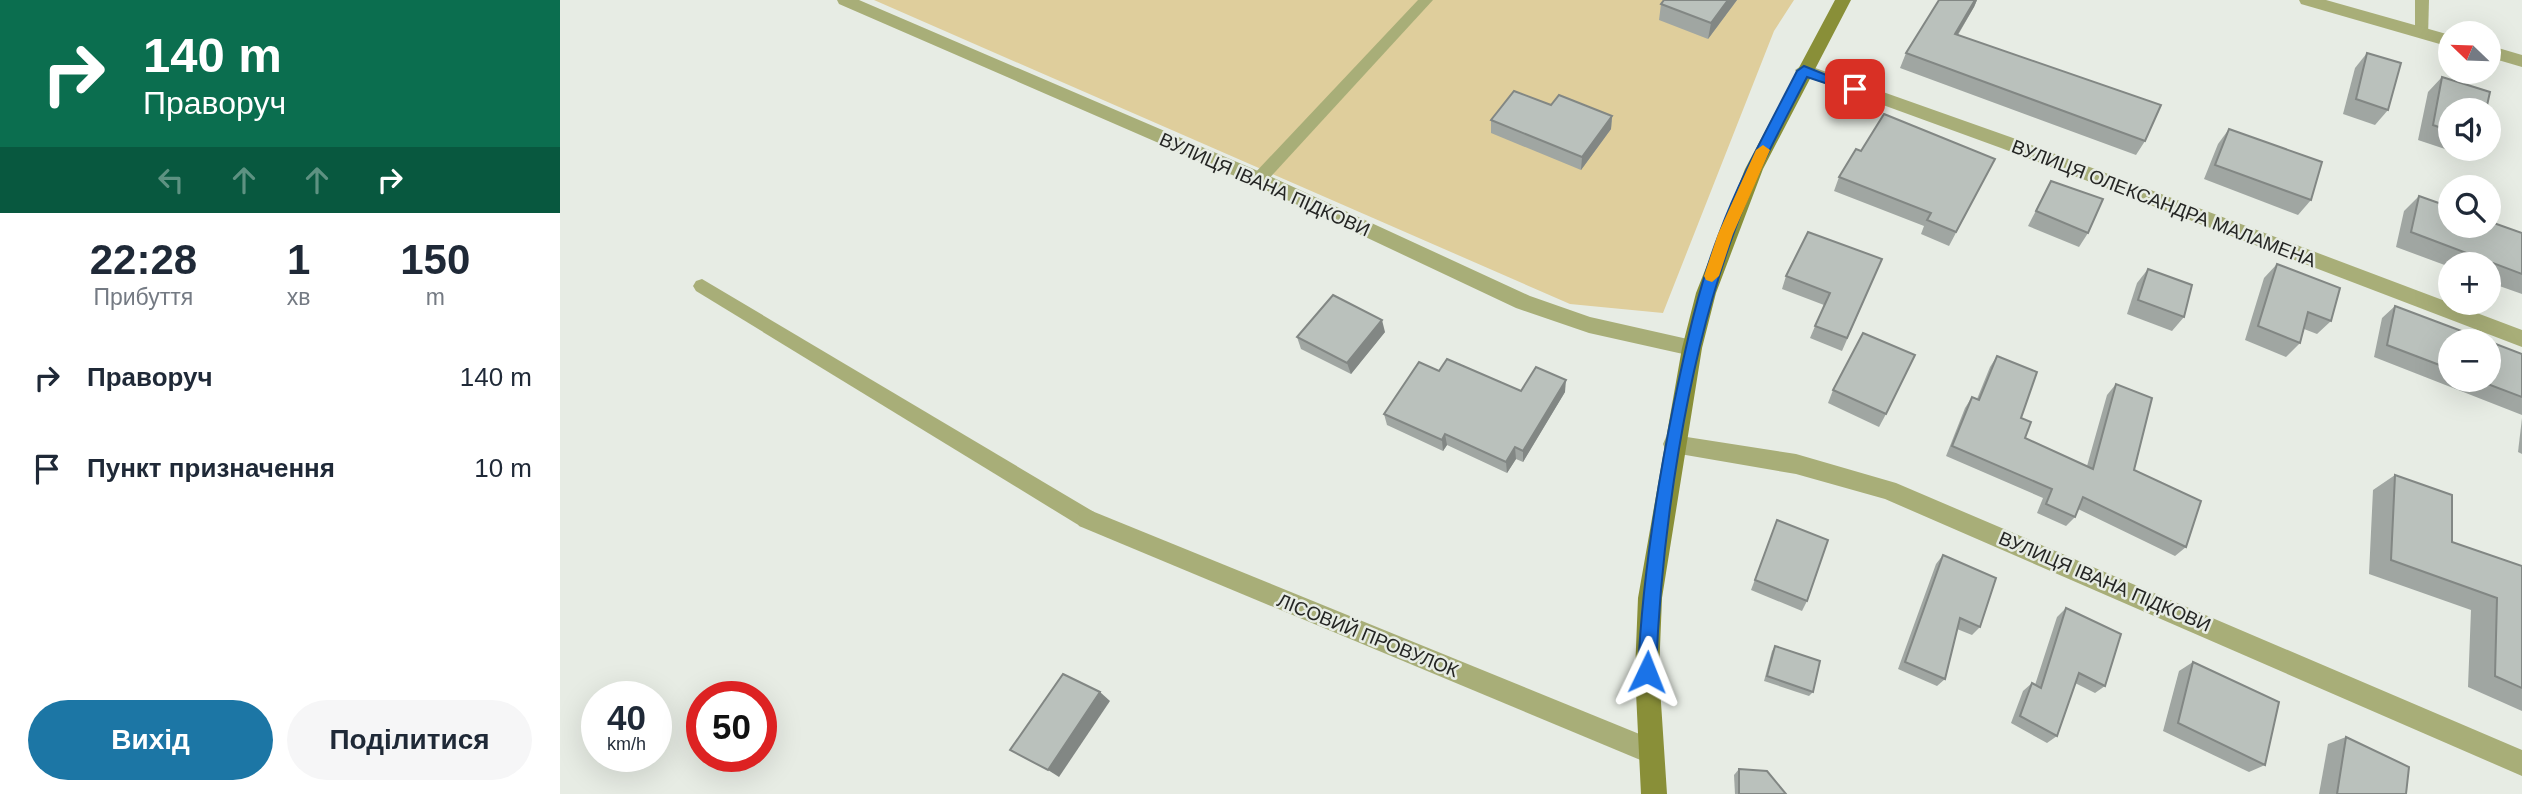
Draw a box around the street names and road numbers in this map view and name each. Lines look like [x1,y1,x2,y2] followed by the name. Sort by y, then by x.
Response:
[1156,128,1373,240] street label: ВУЛИЦЯ ІВАНА ПІДКОВИ
[2009,136,2319,271] street label: ВУЛИЦЯ ОЛЕКСАНДРА МАЛАМЕНА
[1996,527,2214,636] street label: ВУЛИЦЯ ІВАНА ПІДКОВИ
[1274,589,1461,681] street label: ЛІСОВИЙ ПРОВУЛОК

